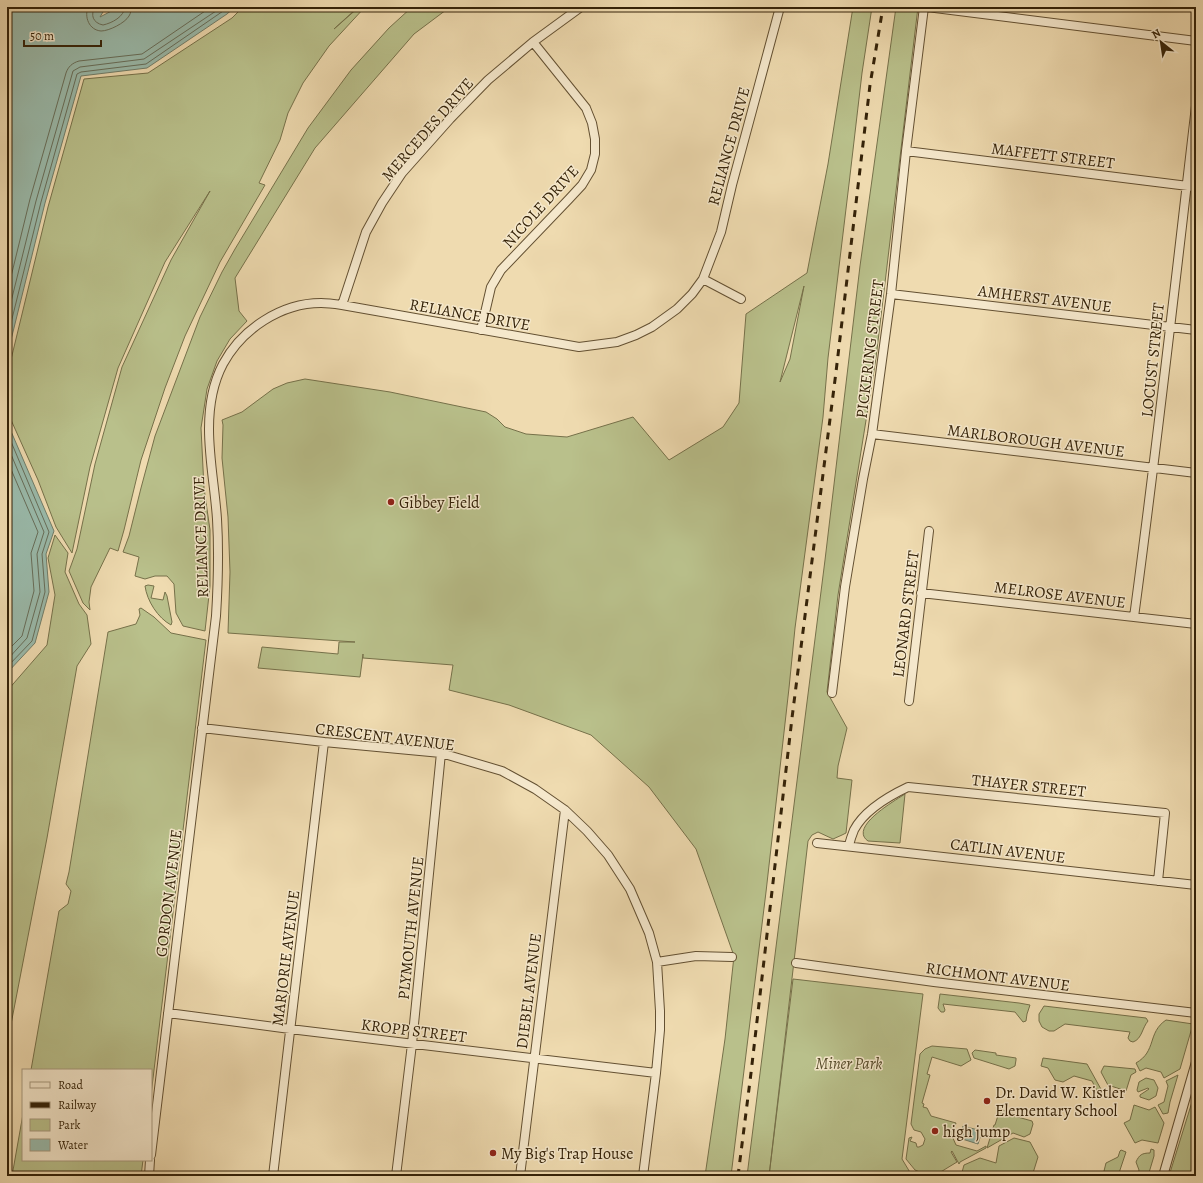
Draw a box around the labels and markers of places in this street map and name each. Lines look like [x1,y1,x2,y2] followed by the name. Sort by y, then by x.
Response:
[399,492,480,514] place label: Gibbey Field
[386,497,396,507] marker: Gibbey Field
[995,1082,1125,1122] place label: Dr. David W. Kistler Elementary School
[982,1096,992,1106] marker: Dr. David W. Kistler Elementary School
[943,1121,1010,1143] place label: high jump
[930,1126,940,1136] marker: high jump
[501,1143,633,1165] place label: My Big's Trap House
[488,1148,498,1158] marker: My Big's Trap House

